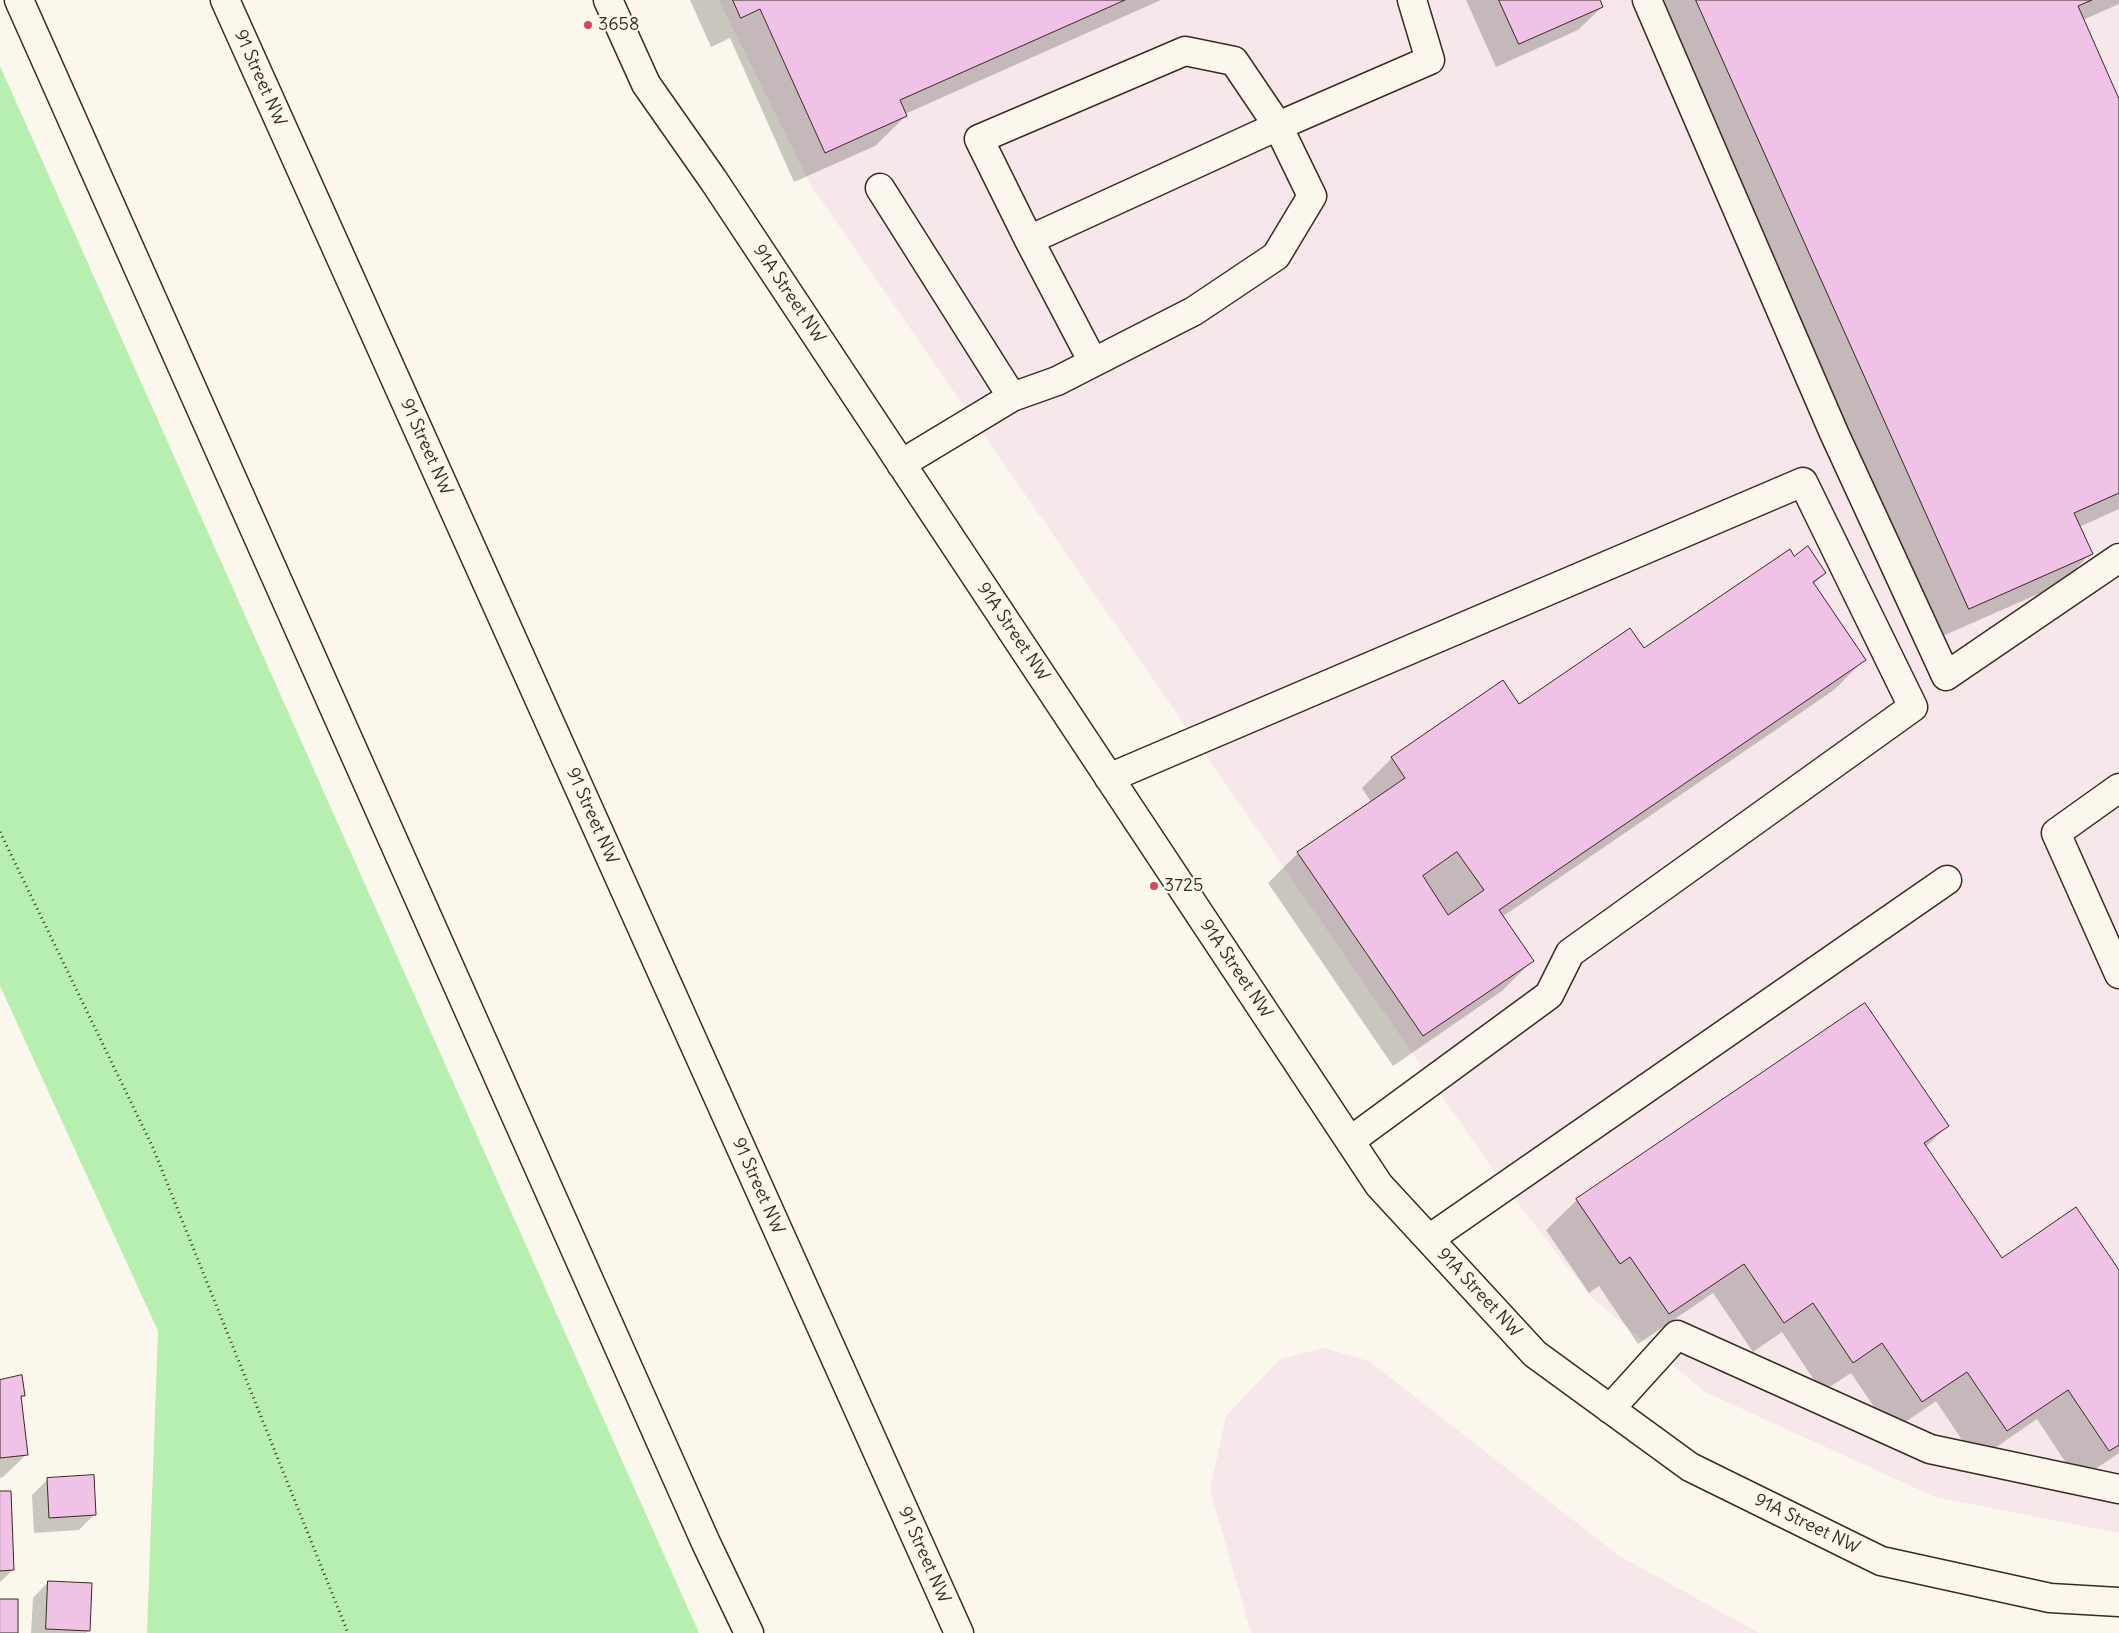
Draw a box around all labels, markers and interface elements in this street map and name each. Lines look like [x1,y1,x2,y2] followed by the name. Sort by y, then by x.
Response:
[598,14,639,36] place label: 3658
[582,19,594,31] marker: 3658
[229,27,291,129] street label: 91 Street NW
[748,241,830,347] street label: 91A Street NW
[395,396,457,498] street label: 91 Street NW
[972,579,1054,685] street label: 91A Street NW
[561,765,623,867] street label: 91 Street NW
[1164,875,1203,897] place label: 3725
[1148,880,1160,892] marker: 3725
[1195,916,1277,1022] street label: 91A Street NW
[727,1135,789,1237] street label: 91 Street NW
[1432,1244,1526,1342] street label: 91A Street NW
[1751,1489,1863,1559] street label: 91A Street NW
[893,1504,955,1606] street label: 91 Street NW

